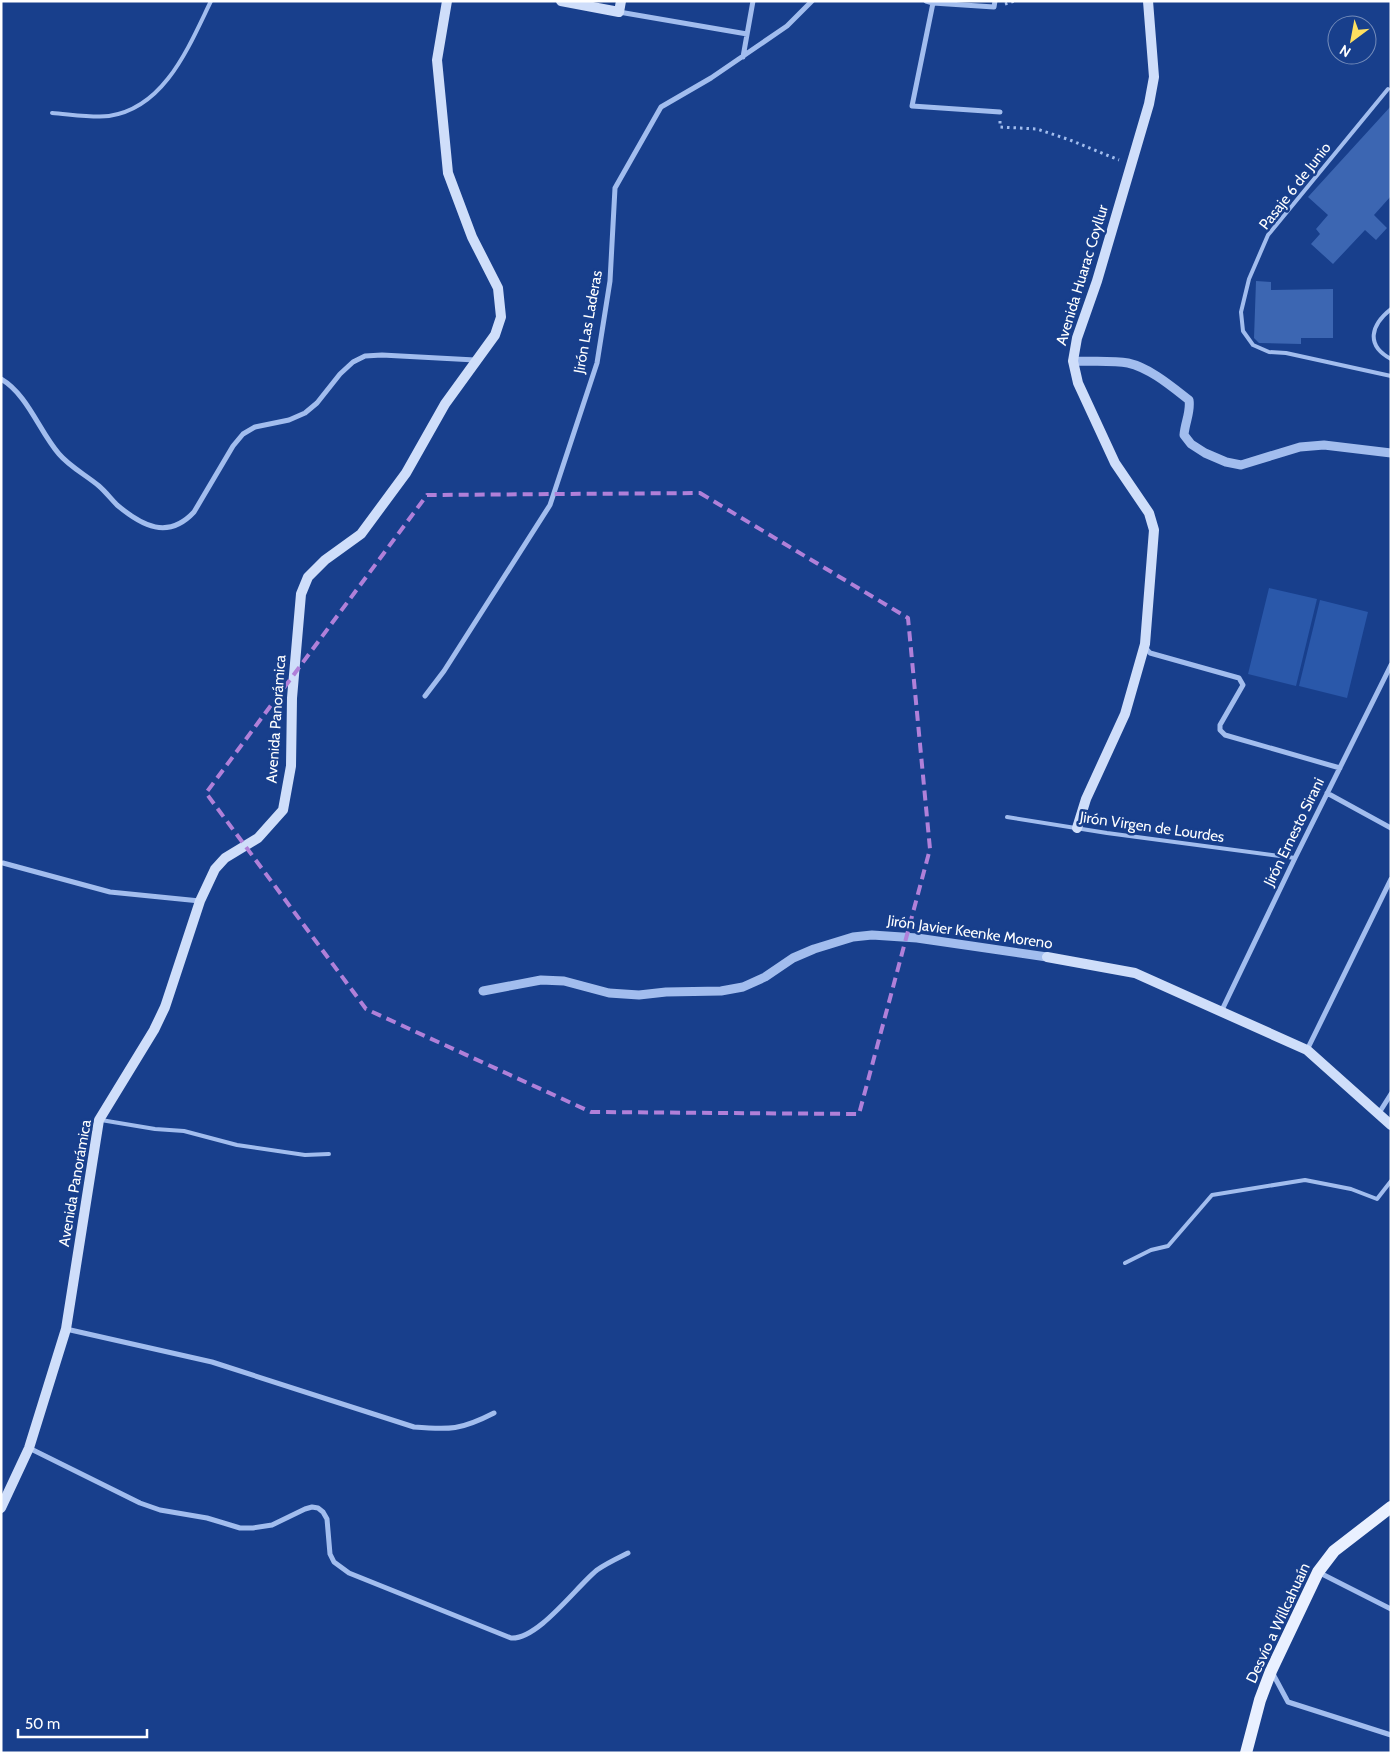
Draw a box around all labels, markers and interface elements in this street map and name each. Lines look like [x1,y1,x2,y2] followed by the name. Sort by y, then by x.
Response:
[1327,15,1377,65] north arrow
[1336,41,1354,61] text: N
[1255,139,1335,233] street label: Pasaje 6 de Junio
[1052,202,1112,347] street label: Avenida Huarac Coyllur
[570,269,606,376] street label: Jirón Las Laderas
[263,653,290,784] street label: Avenida Panorámica
[1260,775,1328,890] street label: Jirón Ernesto Sirani
[1078,808,1225,846] street label: Jirón Virgen de Lourdes
[885,911,1054,953] street label: Jirón Javier Keenke Moreno
[55,1117,95,1248] street label: Avenida Panorámica
[1242,1560,1314,1686] street label: Desvío a Willcahuaín
[18,1706,146,1738] scale bar
[25,1715,60,1733] text: 50 m

